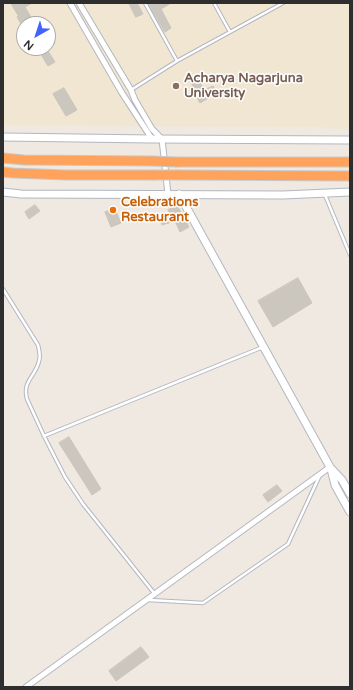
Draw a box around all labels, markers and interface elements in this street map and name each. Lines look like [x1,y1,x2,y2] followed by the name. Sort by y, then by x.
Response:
[16,16,56,56] north arrow
[21,37,36,53] text: N
[184,71,303,102] place label: Acharya Nagarjuna University
[171,81,181,91] marker: Acharya Nagarjuna University
[121,195,198,226] place label: Celebrations Restaurant
[108,205,118,215] marker: Celebrations Restaurant

